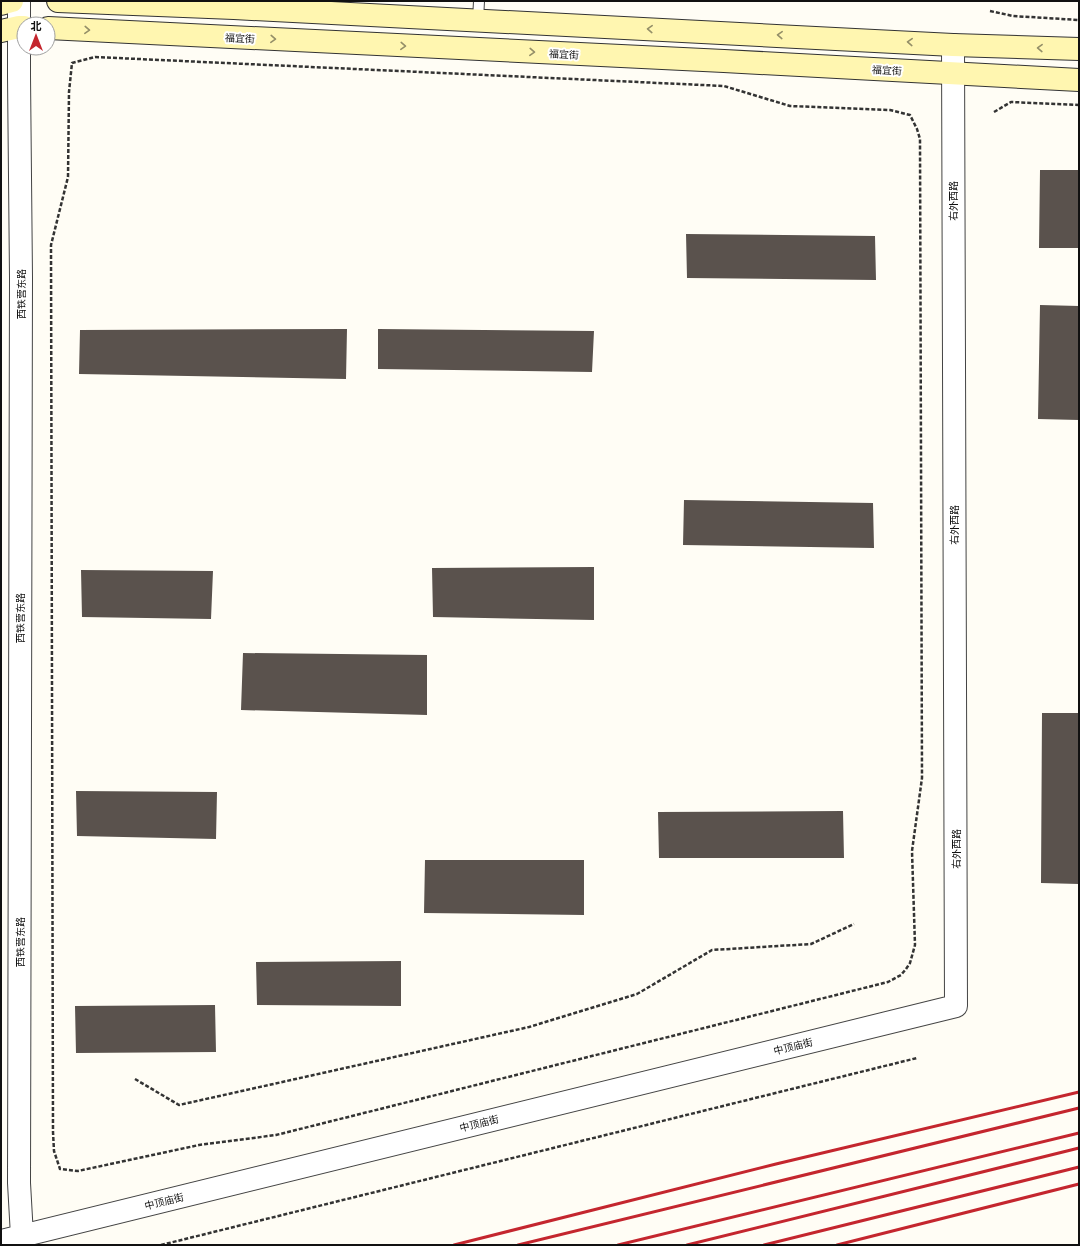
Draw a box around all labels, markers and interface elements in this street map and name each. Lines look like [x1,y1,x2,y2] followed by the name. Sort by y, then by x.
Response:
[16,16,56,56] north arrow
[31,20,42,32] text: 北
[647,24,654,33] one-way arrow
[84,26,90,35] one-way arrow
[777,31,783,40] one-way arrow
[225,32,255,45] street label: 福宜街
[270,35,276,44] one-way arrow
[907,38,913,46] one-way arrow
[400,41,406,50] one-way arrow
[1037,44,1043,52] one-way arrow
[529,48,535,56] one-way arrow
[549,48,579,61] street label: 福宜街
[872,64,902,77] street label: 福宜街
[948,181,959,221] street label: 右外西路
[16,269,27,319] street label: 西铁营东路
[949,505,960,545] street label: 右外西路
[15,593,26,643] street label: 西铁营东路
[951,829,962,869] street label: 右外西路
[15,917,26,967] street label: 西铁营东路
[772,1036,814,1057] street label: 中顶庙街
[458,1113,500,1134] street label: 中顶庙街
[143,1191,185,1212] street label: 中顶庙街

